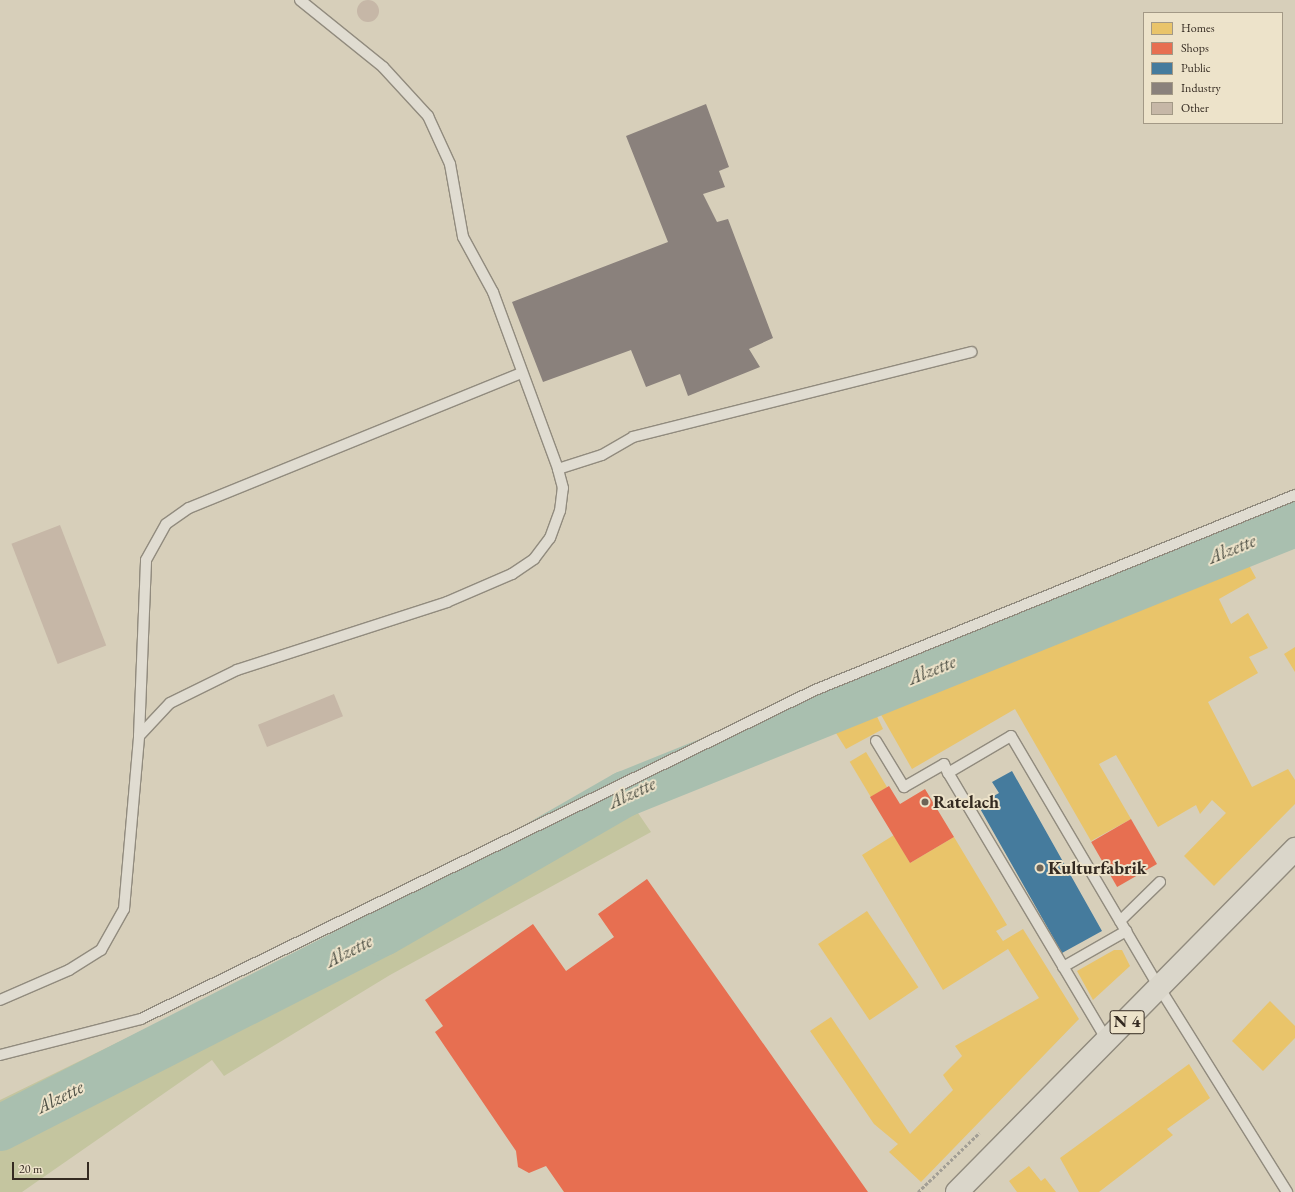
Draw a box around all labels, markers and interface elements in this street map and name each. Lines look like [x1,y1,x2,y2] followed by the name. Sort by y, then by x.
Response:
[1143,12,1283,124] legend
[1181,20,1215,36] text: Homes
[1181,40,1209,56] text: Shops
[1181,60,1211,76] text: Public
[1181,80,1221,96] text: Industry
[1181,100,1209,116] text: Other
[1205,529,1259,569] water label: Alzette
[905,650,959,690] water label: Alzette
[605,772,659,814] water label: Alzette
[933,791,999,813] place label: Ratelach
[920,797,930,807] marker: Ratelach
[1048,857,1147,879] place label: Kulturfabrik
[1035,863,1045,873] marker: Kulturfabrik
[322,930,376,972] water label: Alzette
[1109,1007,1145,1037] road number: N 4
[33,1076,87,1118] water label: Alzette
[14,1154,91,1180] scale bar
[19,1161,42,1177] text: 20 m

